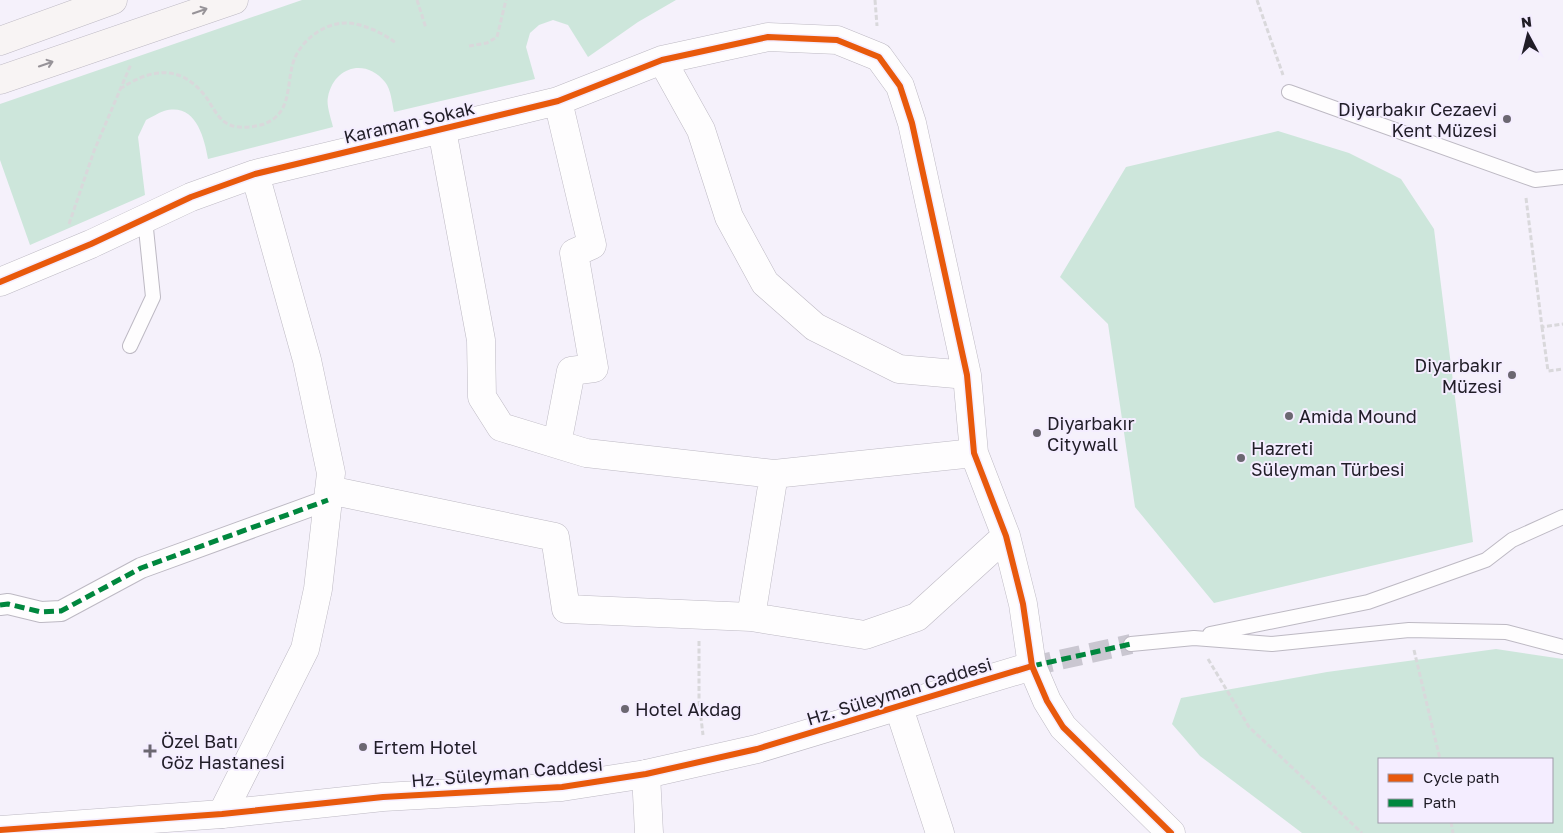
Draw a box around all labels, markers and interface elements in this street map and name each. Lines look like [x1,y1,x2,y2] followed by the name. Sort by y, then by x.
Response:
[192,6,208,16] one-way arrow
[1503,10,1553,60] north arrow
[1520,13,1533,31] text: N
[38,59,53,68] one-way arrow
[341,96,477,148] street label: Karaman Sokak
[1338,98,1497,141] place label: Diyarbakır Cezaevi Kent Müzesi
[1501,113,1513,125] marker: Diyarbakır Cezaevi Kent Müzesi
[1415,354,1502,397] place label: Diyarbakır Müzesi
[1506,369,1518,381] marker: Diyarbakır Müzesi
[1299,405,1417,427] place label: Amida Mound
[1283,410,1295,422] marker: Amida Mound
[1047,412,1134,455] place label: Diyarbakır Citywall
[1031,427,1043,439] marker: Diyarbakır Citywall
[1251,437,1405,480] place label: Hazreti Süleyman Türbesi
[1235,452,1247,464] marker: Hazreti Süleyman Türbesi
[804,652,994,730] street label: Hz. Süleyman Caddesi
[635,698,742,720] place label: Hotel Akdağ
[619,703,631,715] marker: Hotel Akdağ
[161,730,285,773] place label: Özel Batı Göz Hastanesi
[373,736,478,758] place label: Ertem Hotel
[357,741,369,753] marker: Ertem Hotel
[143,744,157,758] marker: Özel Batı Göz Hastanesi
[410,753,604,791] street label: Hz. Süleyman Caddesi
[1378,758,1553,823] legend
[1423,768,1499,786] text: Cycle path
[1423,793,1456,811] text: Path

